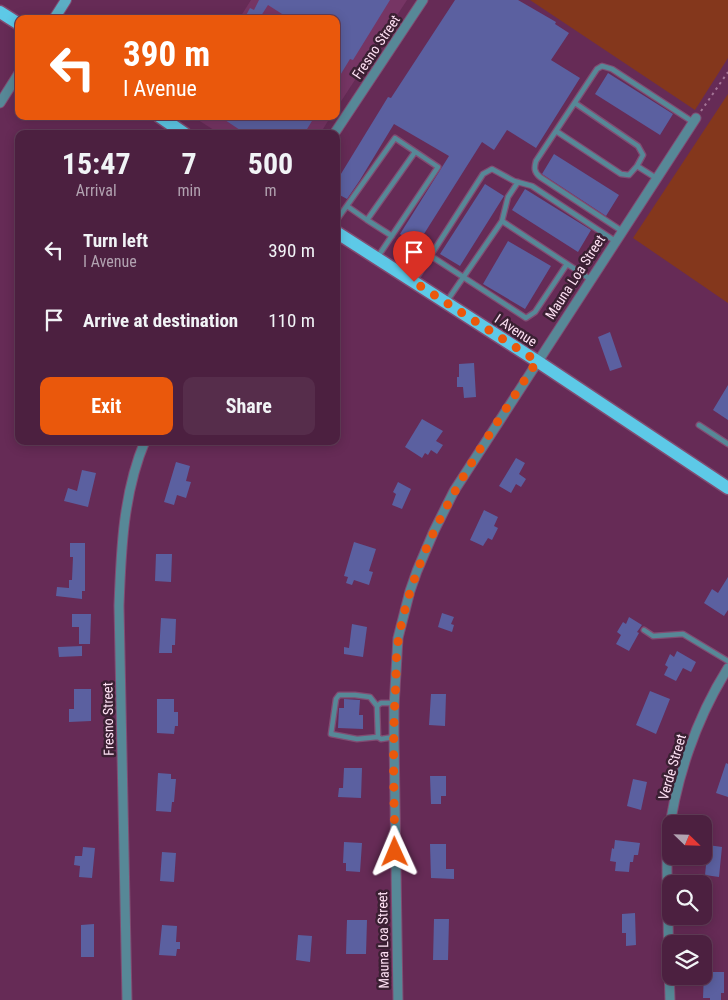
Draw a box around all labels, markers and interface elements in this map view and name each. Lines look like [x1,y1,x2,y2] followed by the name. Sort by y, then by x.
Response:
[349,12,403,82] street label: Fresno Street
[123,34,210,75] text: 390 m
[40,35,105,100] icon: left
[123,76,197,101] text: I Avenue
[62,146,131,181] text: 15:47
[182,146,197,181] text: 7
[248,146,293,181] text: 500
[76,181,117,200] text: Arrival
[177,181,201,200] text: min
[264,181,276,200] text: m
[83,229,148,252] text: Turn left
[393,231,435,282] pin
[542,232,608,322] street label: Mauna Loa Street
[40,236,68,264] icon: left
[400,238,428,266] icon: arrive
[268,239,315,262] text: 390 m
[83,252,137,271] text: I Avenue
[40,306,68,334] icon: arrive
[83,309,238,332] text: Arrive at destination
[268,309,315,332] text: 110 m
[492,310,540,350] street label: I Avenue
[40,377,173,435] button: Exit
[183,377,315,435] button: Share
[99,682,117,756] street label: Fresno Street
[655,732,689,802] street label: Verde Street
[662,815,712,865] north arrow
[662,815,712,985] map controls
[368,825,420,877] position arrow
[662,875,712,925] button: search
[374,891,392,989] street label: Mauna Loa Street
[662,935,712,985] button: layers

